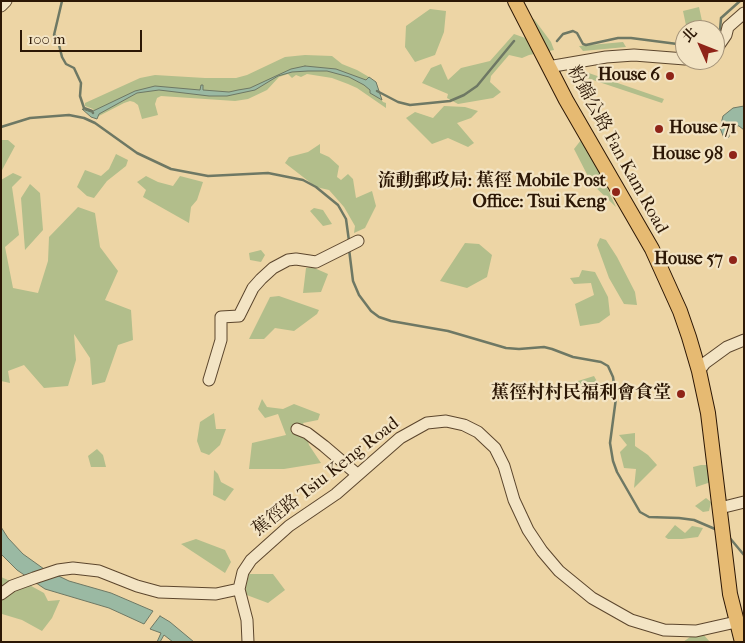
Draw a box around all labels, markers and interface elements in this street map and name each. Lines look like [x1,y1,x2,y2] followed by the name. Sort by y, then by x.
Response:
[22,20,145,52] scale bar
[675,20,725,70] north arrow
[679,24,701,46] text: 北
[28,30,66,48] text: 100 m
[562,62,672,238] street label: 粉錦公路 Fan Kam Road
[598,65,660,87] place label: House 6
[664,70,676,82] marker: House 6
[669,118,737,140] place label: House 71
[653,123,665,135] marker: House 71
[652,144,723,166] place label: House 98
[727,149,739,161] marker: House 98
[378,171,606,213] place label: 流動郵政局: 蕉徑 Mobile Post Office: Tsui Keng
[610,186,622,198] marker: 流動郵政局: 蕉徑 Mobile Post Office: Tsui Keng
[654,249,723,271] place label: House 57
[727,254,739,266] marker: House 57
[491,383,671,405] place label: 蕉徑村村民福利會食堂
[675,388,687,400] marker: 蕉徑村村民福利會食堂
[248,413,404,541] street label: 蕉徑路 Tsiu Keng Road

